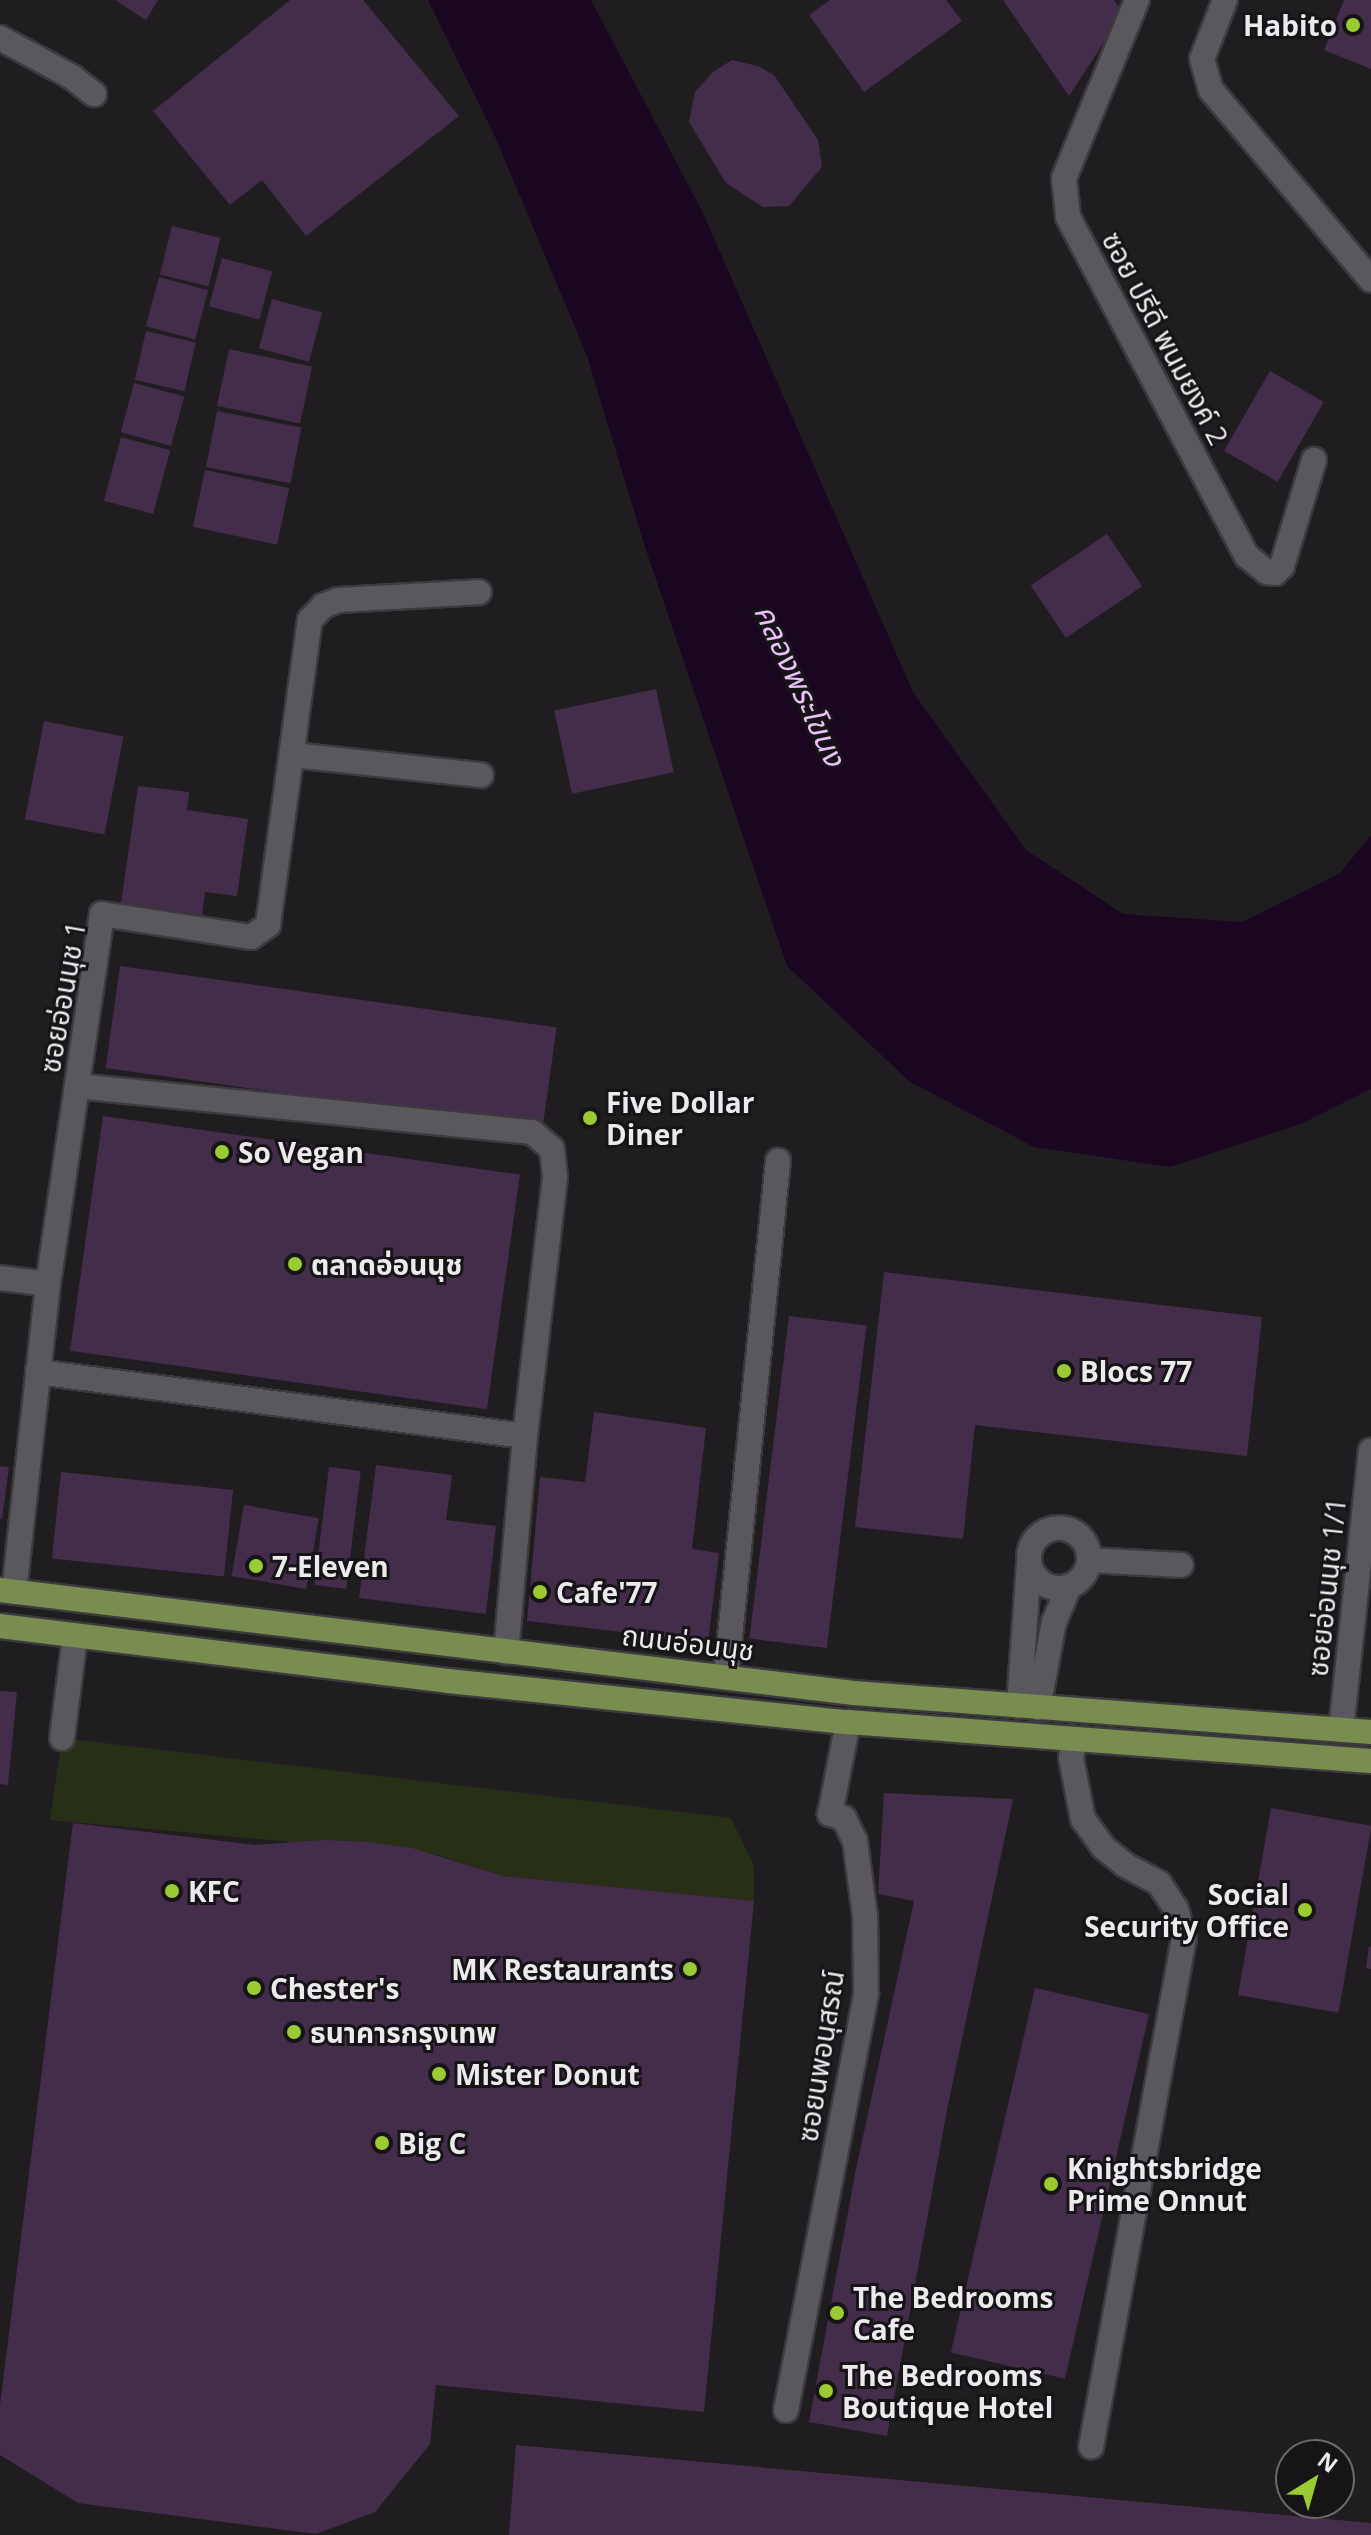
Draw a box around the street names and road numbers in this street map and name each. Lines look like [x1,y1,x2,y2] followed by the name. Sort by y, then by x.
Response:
[1096,226,1236,450] street label: ซอย ปรีดี พนมยงค์ 2
[32,919,92,1075] street label: ซอยอ่อนนุช 1
[1300,1496,1352,1678] street label: ซอยอ่อนนุช 1/1
[620,1617,756,1667] street label: ถนนอ่อนนุช
[790,1968,850,2144] street label: ซอยนพอนุสรณ์

